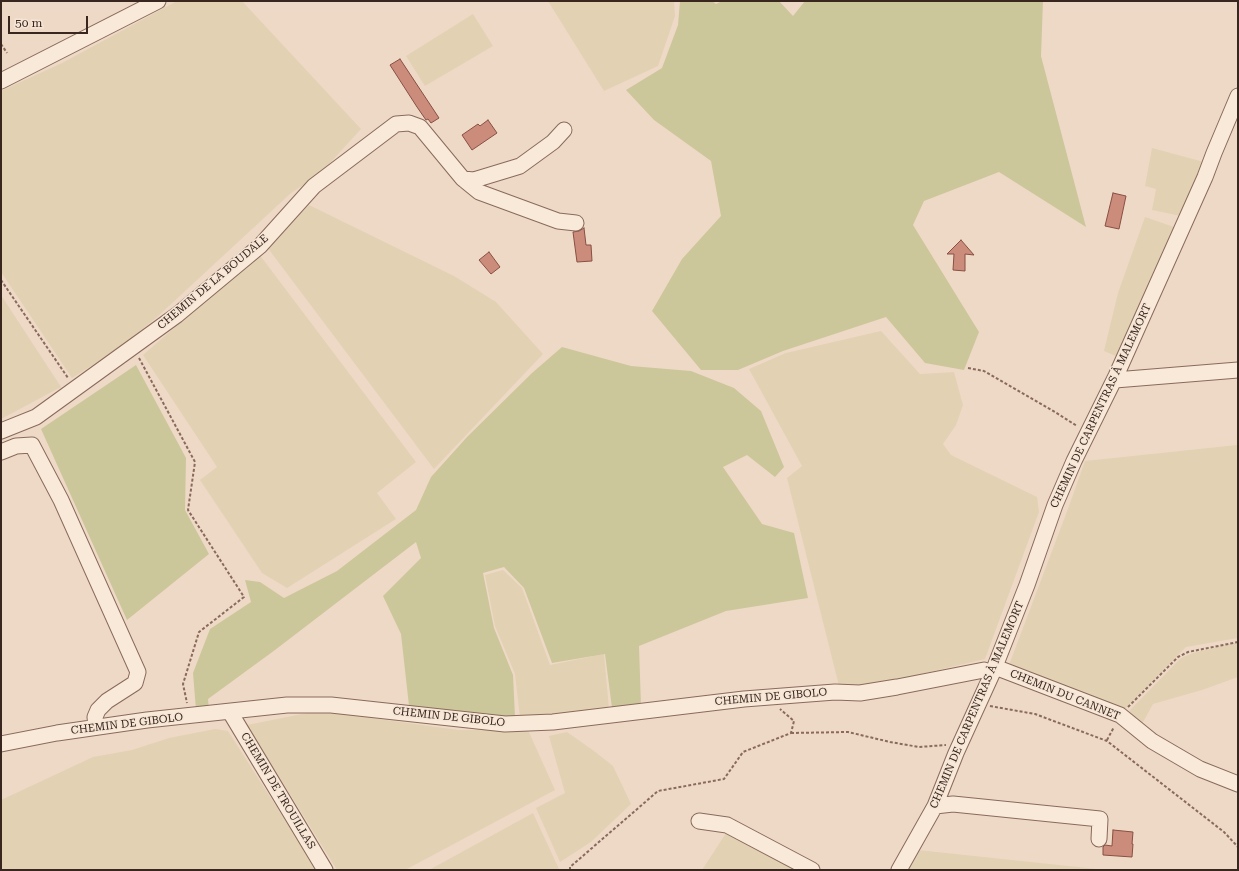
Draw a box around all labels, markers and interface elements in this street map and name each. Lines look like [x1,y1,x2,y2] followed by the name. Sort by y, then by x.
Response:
[10,8,90,34] scale bar
[15,16,42,30] text: 50 m
[155,232,271,332] street label: CHEMIN DE LA BOUDALE
[1048,302,1154,510] street label: CHEMIN DE CARPENTRAS À MALEMORT
[927,599,1027,811] street label: CHEMIN DE CARPENTRAS À MALEMORT
[1008,667,1122,723] street label: CHEMIN DU CANNET
[714,686,828,708] street label: CHEMIN DE GIBOLO
[392,705,506,729] street label: CHEMIN DE GIBOLO
[70,711,184,737] street label: CHEMIN DE GIBOLO
[238,730,318,852] street label: CHEMIN DE TROUILLAS

